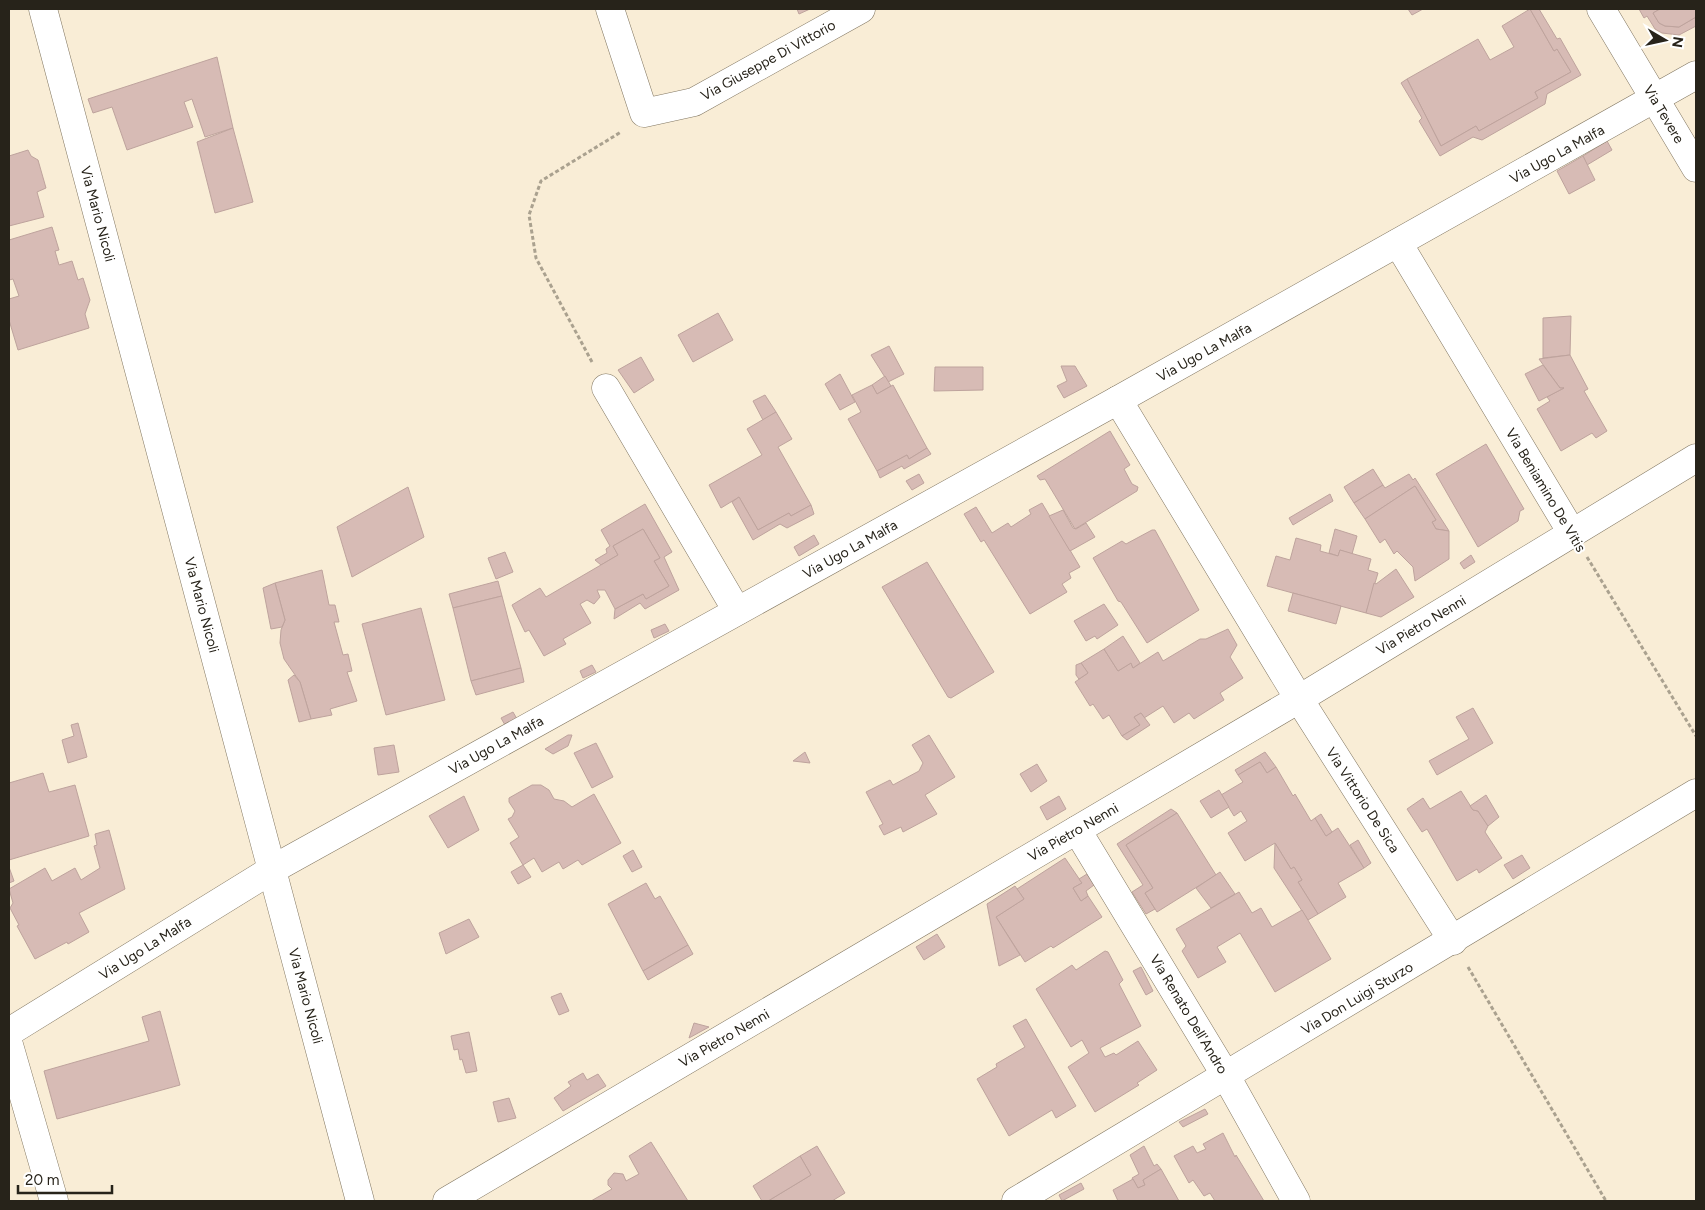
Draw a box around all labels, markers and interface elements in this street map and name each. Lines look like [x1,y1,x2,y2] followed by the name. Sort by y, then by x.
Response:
[1640,15,1690,65] north arrow
[698,16,838,105] street label: Via Giuseppe Di Vittorio
[1668,35,1687,49] text: N
[1640,82,1688,147] street label: Via Tevere
[1507,121,1607,187] street label: Via Ugo La Malfa
[77,165,118,264] street label: Via Mario Nicoli
[1154,319,1254,385] street label: Via Ugo La Malfa
[1502,425,1589,555] street label: Via Beniamino De Vitis
[800,516,900,582] street label: Via Ugo La Malfa
[181,556,222,655] street label: Via Mario Nicoli
[1373,592,1469,659] street label: Via Pietro Nenni
[446,712,546,778] street label: Via Ugo La Malfa
[1322,744,1403,856] street label: Via Vittorio De Sica
[1025,800,1121,865] street label: Via Pietro Nenni
[96,913,194,984] street label: Via Ugo La Malfa
[285,947,326,1046] street label: Via Mario Nicoli
[1146,951,1231,1077] street label: Via Renato Dell'Andro
[1298,958,1416,1038] street label: Via Don Luigi Sturzo
[676,1006,772,1071] street label: Via Pietro Nenni
[18,1162,111,1194] scale bar
[25,1171,59,1189] text: 20 m

